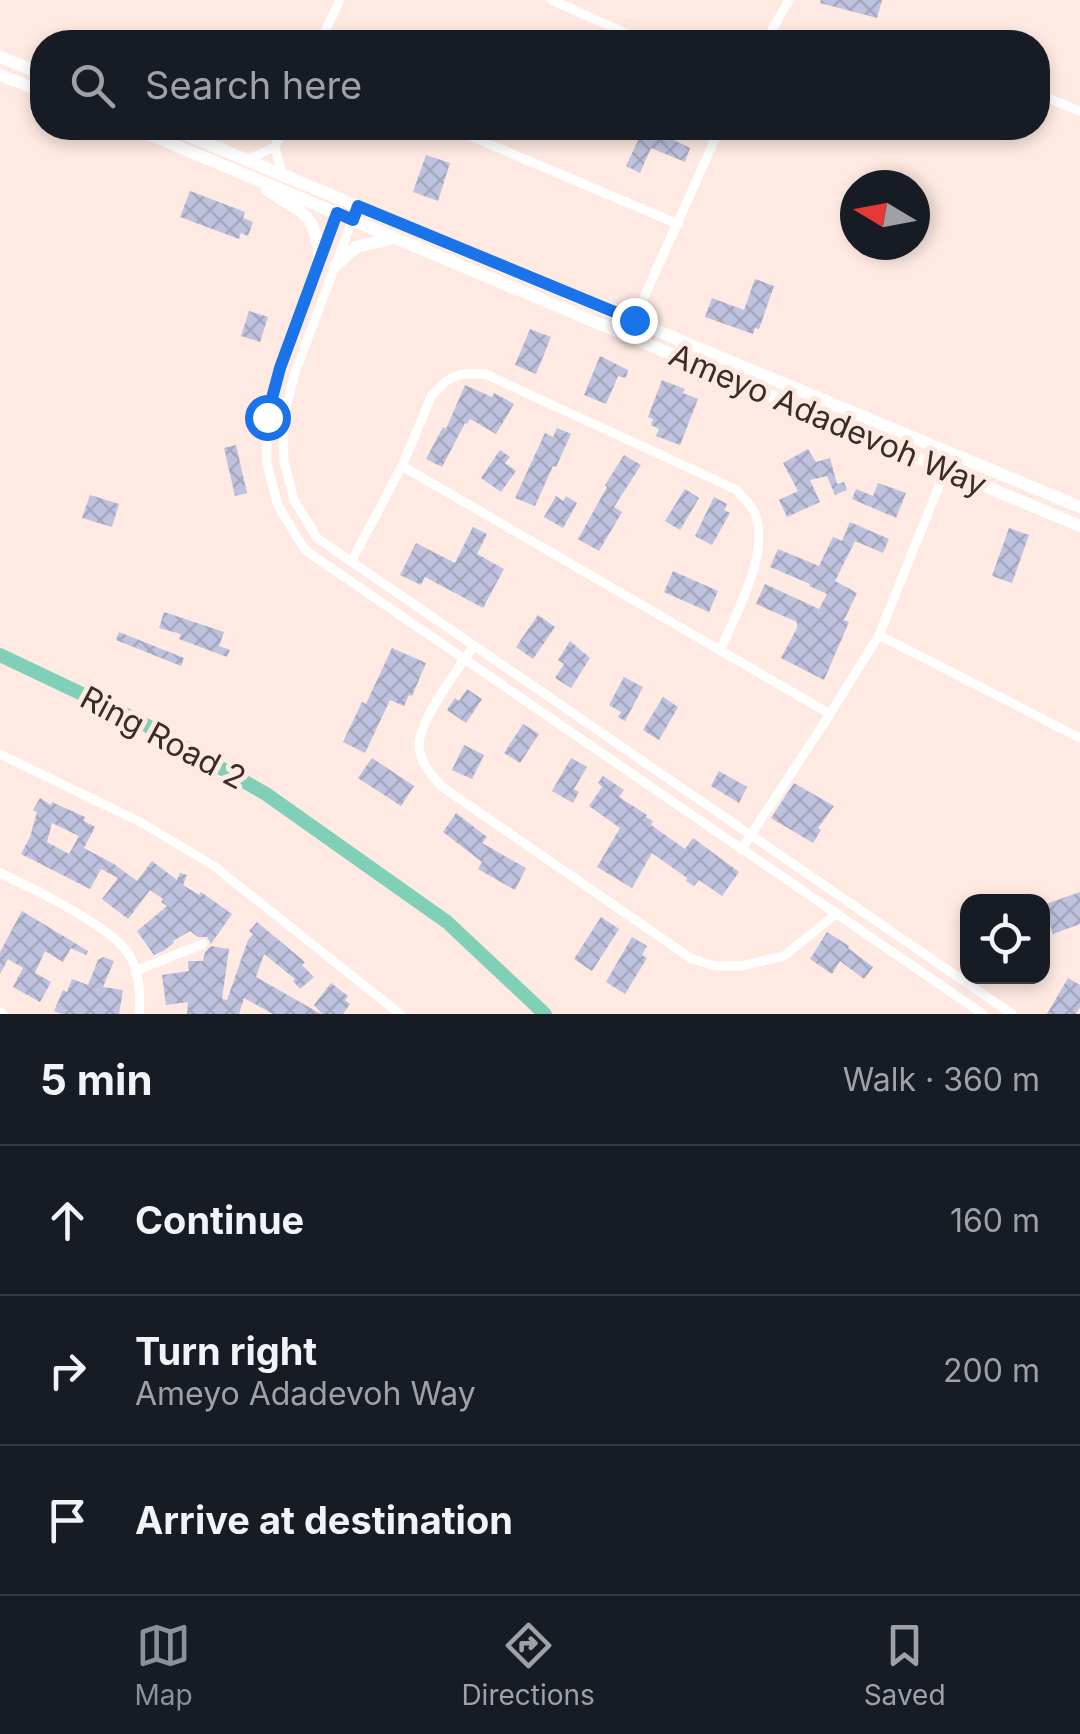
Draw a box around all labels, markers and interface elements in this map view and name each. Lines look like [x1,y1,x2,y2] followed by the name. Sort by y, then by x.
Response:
[30,30,1050,140] search box
[65,58,120,113] icon: search
[145,62,362,108] text: Search here
[840,170,930,260] north arrow
[612,298,658,344] route end
[664,335,993,504] street label: Ameyo Adadevoh Way
[245,395,291,441] route start
[74,678,253,797] street label: Ring Road 2
[960,894,1050,984] map controls
[960,894,1050,984] button: locate
[40,1054,153,1105] text: 5 min
[843,1060,1040,1099] text: Walk · 360 m
[40,1193,95,1248] icon: ahead
[135,1197,304,1243] text: Continue
[950,1201,1040,1240] text: 160 m
[135,1328,317,1374] text: Turn right
[40,1343,95,1398] icon: right
[943,1351,1040,1390] text: 200 m
[135,1374,476,1413] text: Ameyo Adadevoh Way
[40,1493,95,1548] icon: arrive
[135,1497,513,1543] text: Arrive at destination
[134,1618,193,1712] tab: Map
[461,1618,595,1712] tab: Directions
[864,1618,946,1712] tab: Saved

